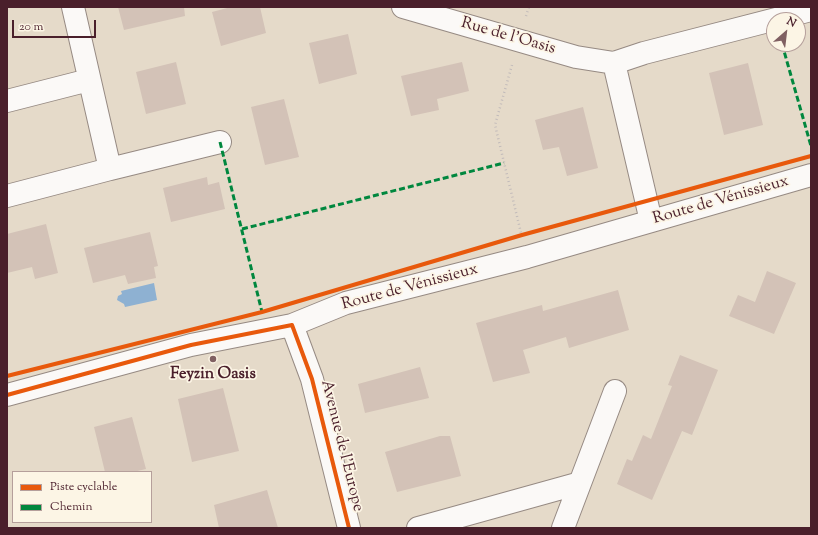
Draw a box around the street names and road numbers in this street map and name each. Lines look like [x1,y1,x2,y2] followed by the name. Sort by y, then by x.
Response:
[458,14,558,60] street label: Rue de l'Oasis
[651,172,791,230] street label: Route de Vénissieux
[340,261,480,315] street label: Route de Vénissieux
[315,378,367,514] street label: Avenue de l'Europe

